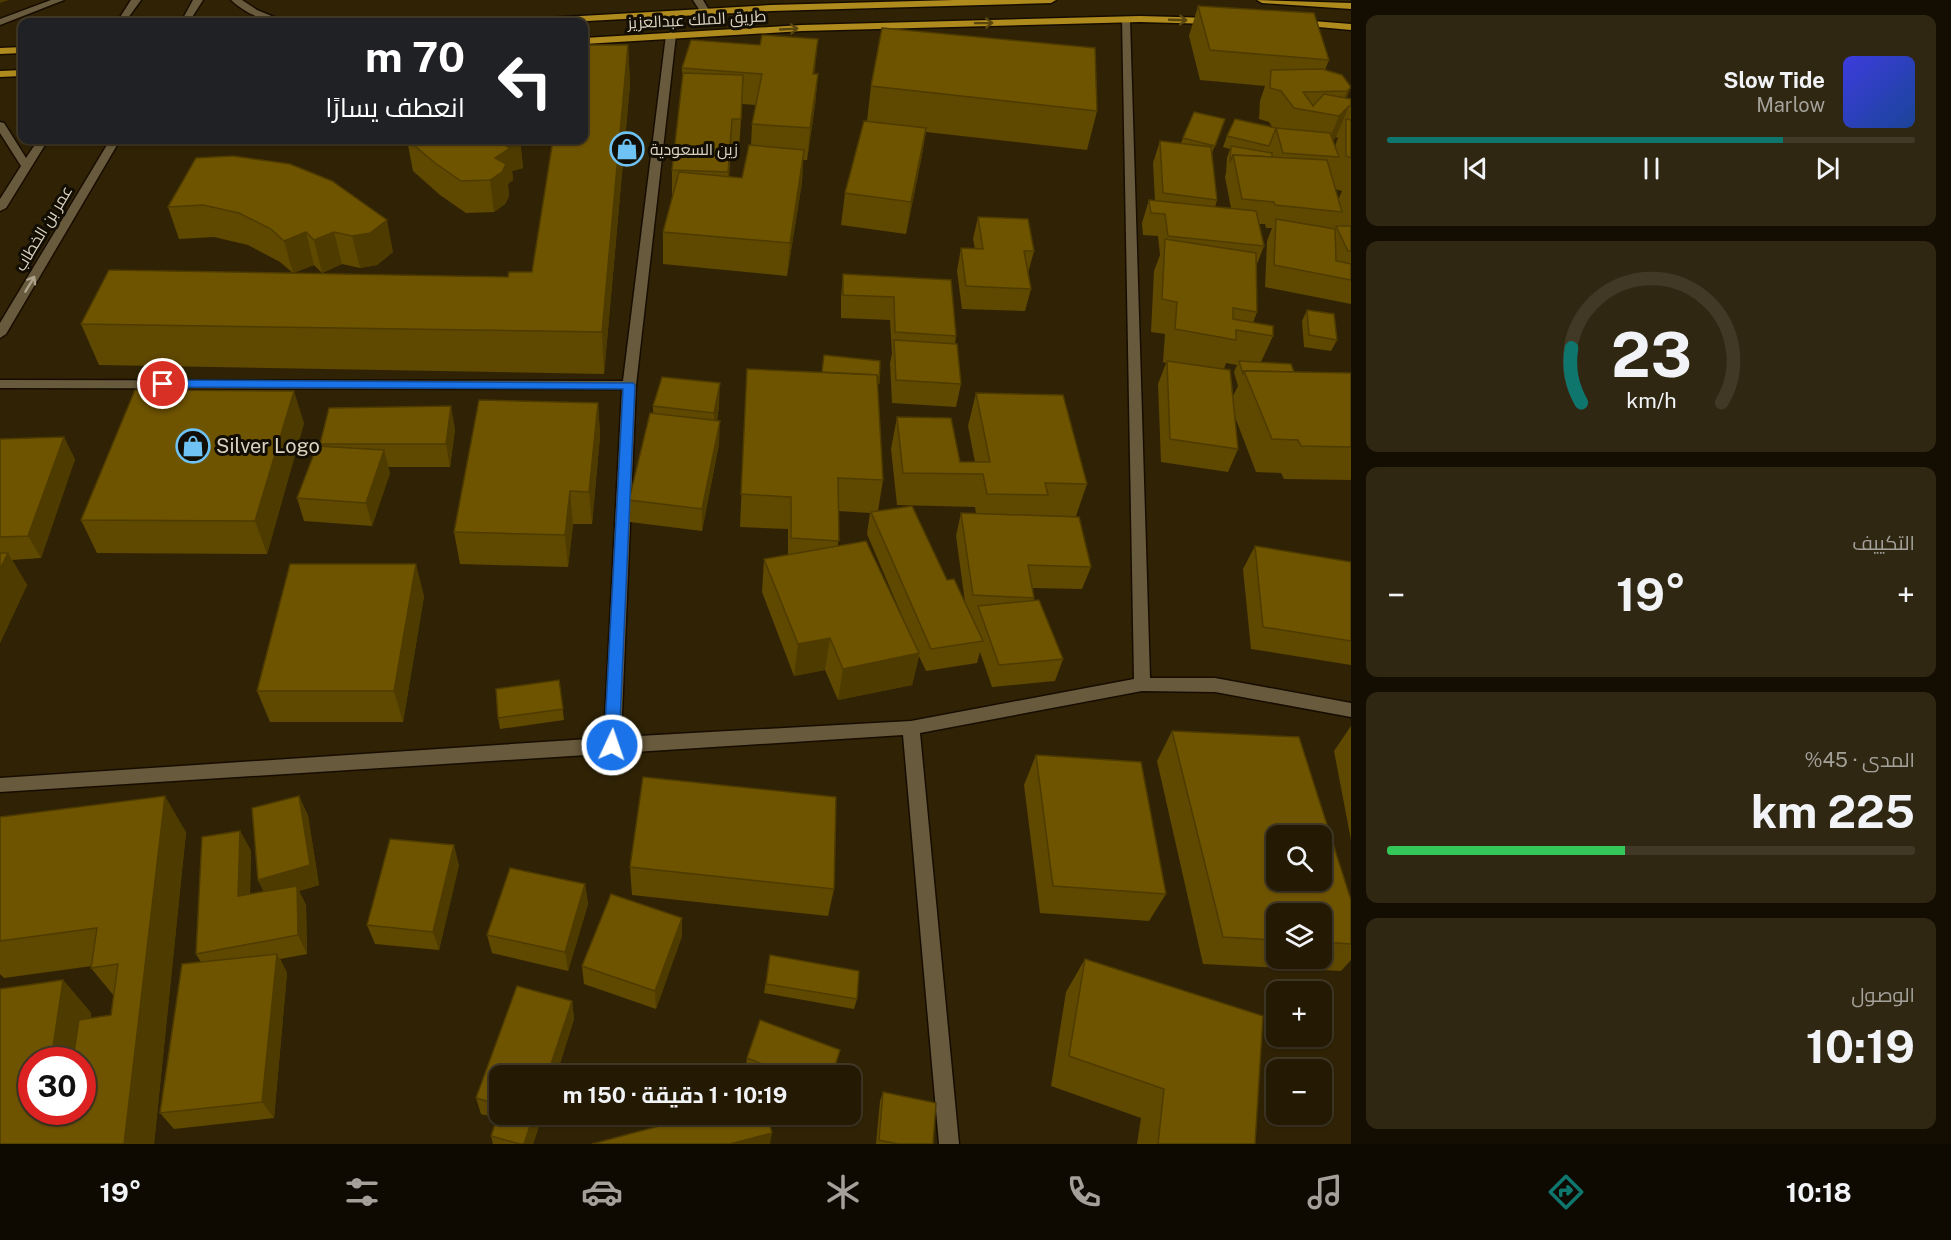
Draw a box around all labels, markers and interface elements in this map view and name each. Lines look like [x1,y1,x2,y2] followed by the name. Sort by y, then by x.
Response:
[626,6,767,34] street label: طريق الملك عبدالعزيز
[1168,14,1188,25] one-way arrow
[973,17,993,29] one-way arrow
[778,23,798,34] one-way arrow
[365,32,465,81] text: 70 m
[486,42,564,120] icon: left
[1723,67,1825,93] text: Slow Tide
[325,91,465,123] text: انعطف يسارًا
[1756,93,1825,117] text: Marlow
[609,131,645,167] shop icon: زين السعودية
[650,140,738,160] place label: زين السعودية
[1459,152,1492,185] icon: previous
[1635,152,1668,185] icon: pause
[1811,152,1844,185] icon: next
[11,182,77,275] street label: عمر بن الخطاب
[24,276,36,293] one-way arrow
[1610,318,1692,391] text: 23
[137,358,188,409] pin
[146,367,179,400] icon: arrive
[1626,389,1676,414] text: km/h
[175,428,211,464] shop icon: Silver Logo
[216,434,320,458] place label: Silver Logo
[1852,531,1915,555] text: التكييف
[1616,568,1686,621] text: 19°
[1387,576,1405,614] text: −
[1897,576,1915,614] text: +
[580,713,644,777] position arrow
[1805,748,1915,772] text: المدى · 45%
[1751,785,1915,838] text: 225 km
[1266,825,1332,1125] map controls
[1266,825,1332,891] button: search
[1266,903,1332,969] button: layers
[1266,981,1332,1047] button: +
[1851,983,1915,1007] text: الوصول
[1806,1020,1915,1073] text: 10:19
[18,1047,96,1125] speed limit sign: 30
[1266,1059,1332,1125] button: −
[563,1082,787,1108] text: 10:19 · 1 دقيقة · 150 m
[341,1171,383,1213] icon: filters
[581,1171,623,1213] icon: car
[822,1171,864,1213] icon: climate
[1063,1171,1105,1213] icon: phone
[1304,1171,1346,1213] icon: music
[1545,1171,1587,1213] icon: directions
[99,1176,142,1208] text: 19°
[1786,1176,1852,1208] text: 10:18

